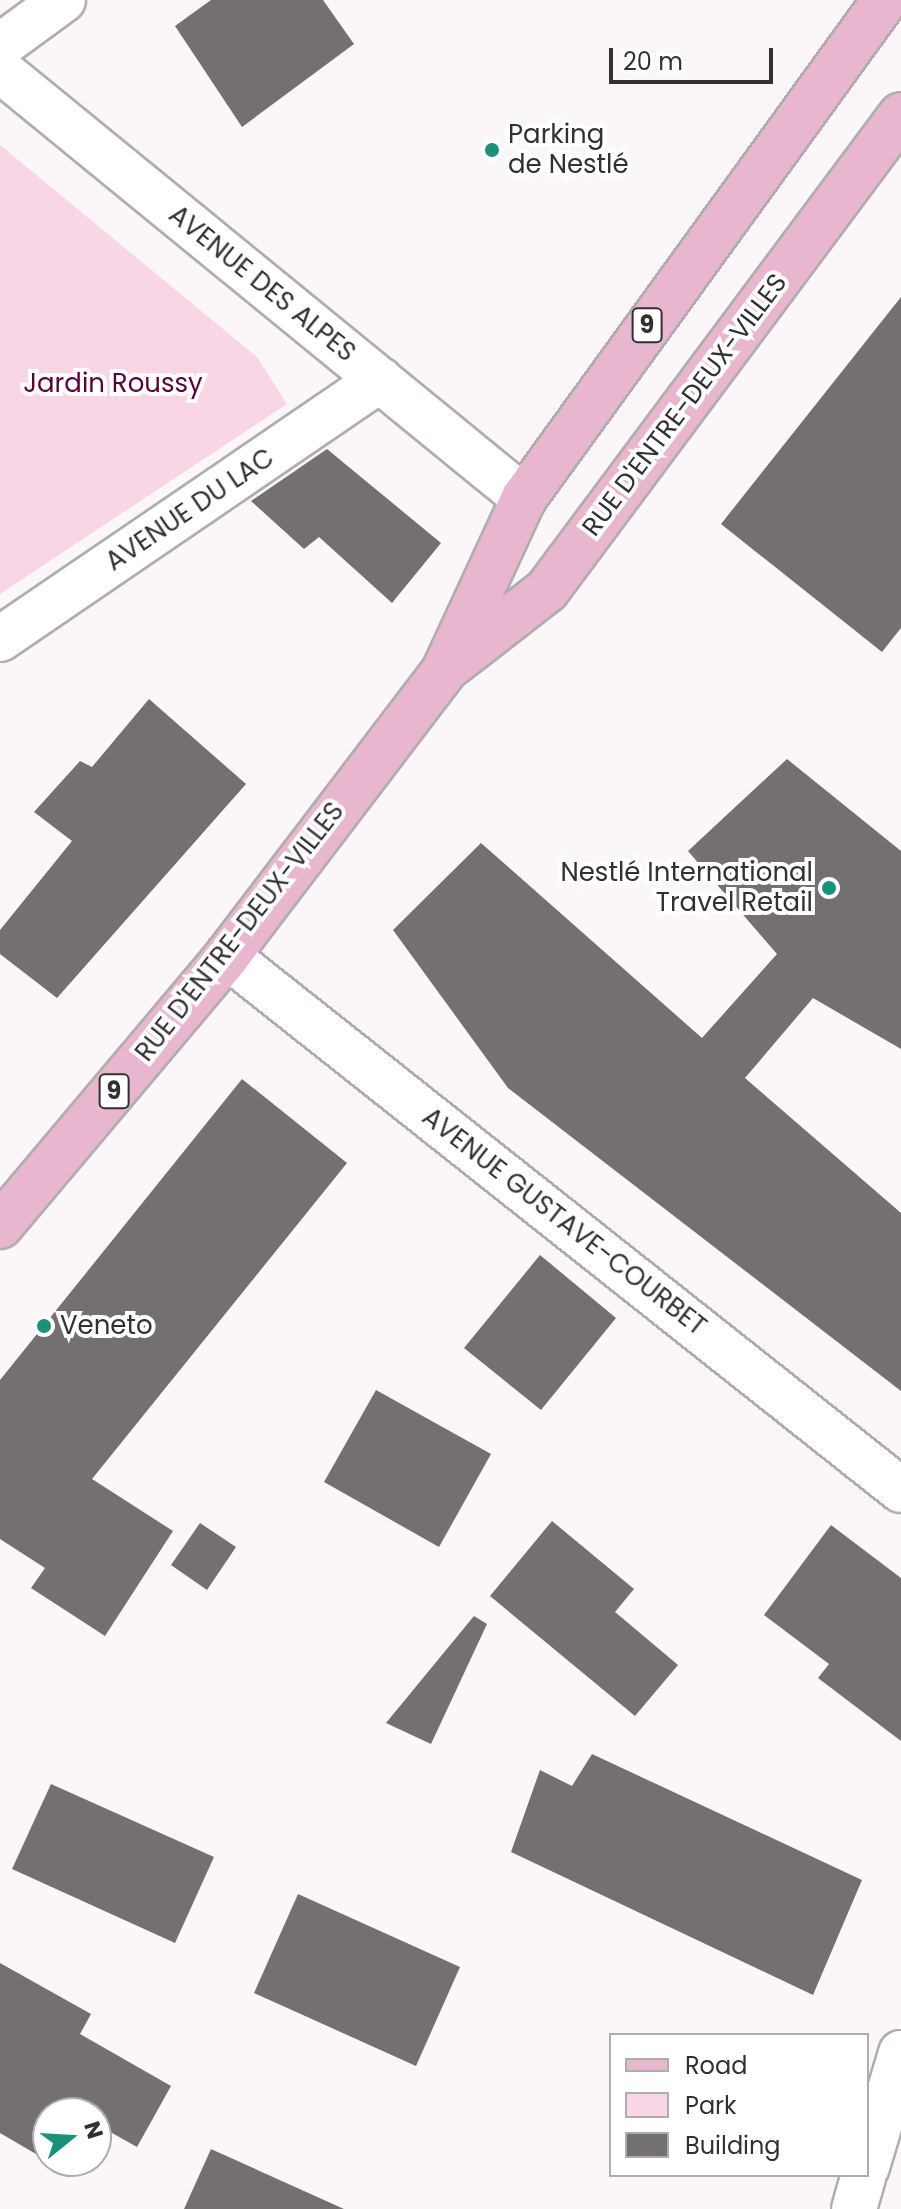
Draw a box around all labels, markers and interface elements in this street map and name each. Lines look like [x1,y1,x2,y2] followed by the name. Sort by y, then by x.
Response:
[613,32,777,82] scale bar
[623,45,683,78] text: 20 m
[508,119,629,180] place label: Parking de Nestlé
[483,141,501,159] marker: Parking de Nestlé
[162,199,362,369] street label: AVENUE DES ALPES
[576,268,794,542] street label: RUE D'ENTRE-DEUX-VILLES
[631,305,663,345] road number: 9
[23,368,203,400] park label: Jardin Roussy
[100,442,280,578] street label: AVENUE DU LAC
[129,796,351,1068] street label: RUE D'ENTRE-DEUX-VILLES
[560,857,813,918] place label: Nestlé International Travel Retail
[820,879,838,897] marker: Nestlé International Travel Retail
[98,1071,130,1111] road number: 9
[416,1101,712,1343] street label: AVENUE GUSTAVE-COURBET
[60,1310,153,1342] place label: Veneto
[35,1317,53,1335] marker: Veneto
[609,2033,869,2177] legend
[685,2049,747,2082] text: Road
[685,2089,736,2122] text: Park
[32,2097,112,2177] north arrow
[76,2117,111,2143] text: N
[685,2129,781,2162] text: Building

